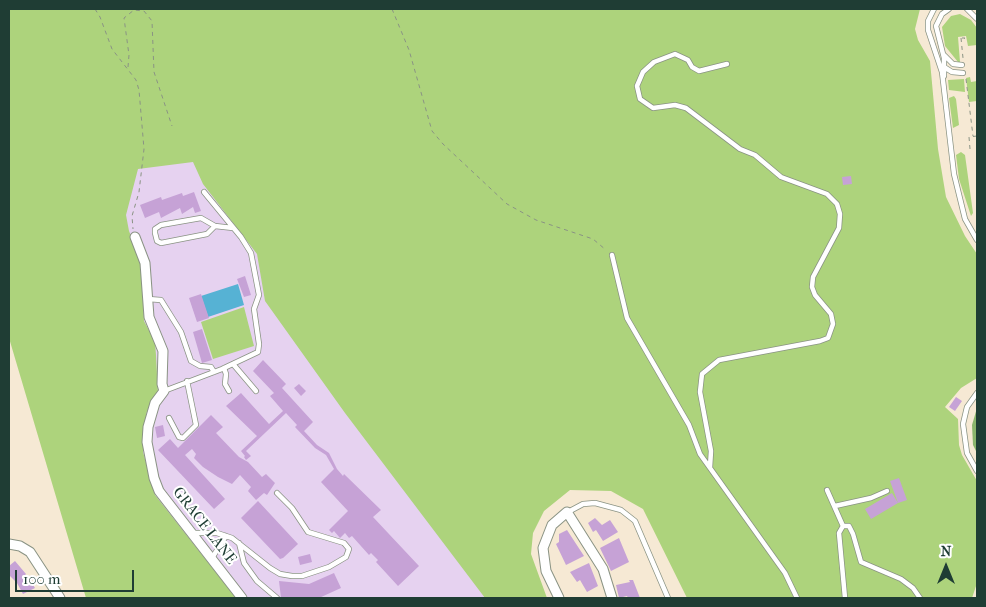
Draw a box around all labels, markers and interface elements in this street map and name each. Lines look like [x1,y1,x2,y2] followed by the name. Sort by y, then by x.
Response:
[168,484,240,568] street label: GRACE LANE
[921,542,971,592] north arrow
[941,543,951,560] text: N
[18,560,136,592] scale bar
[23,570,61,588] text: 100 m

